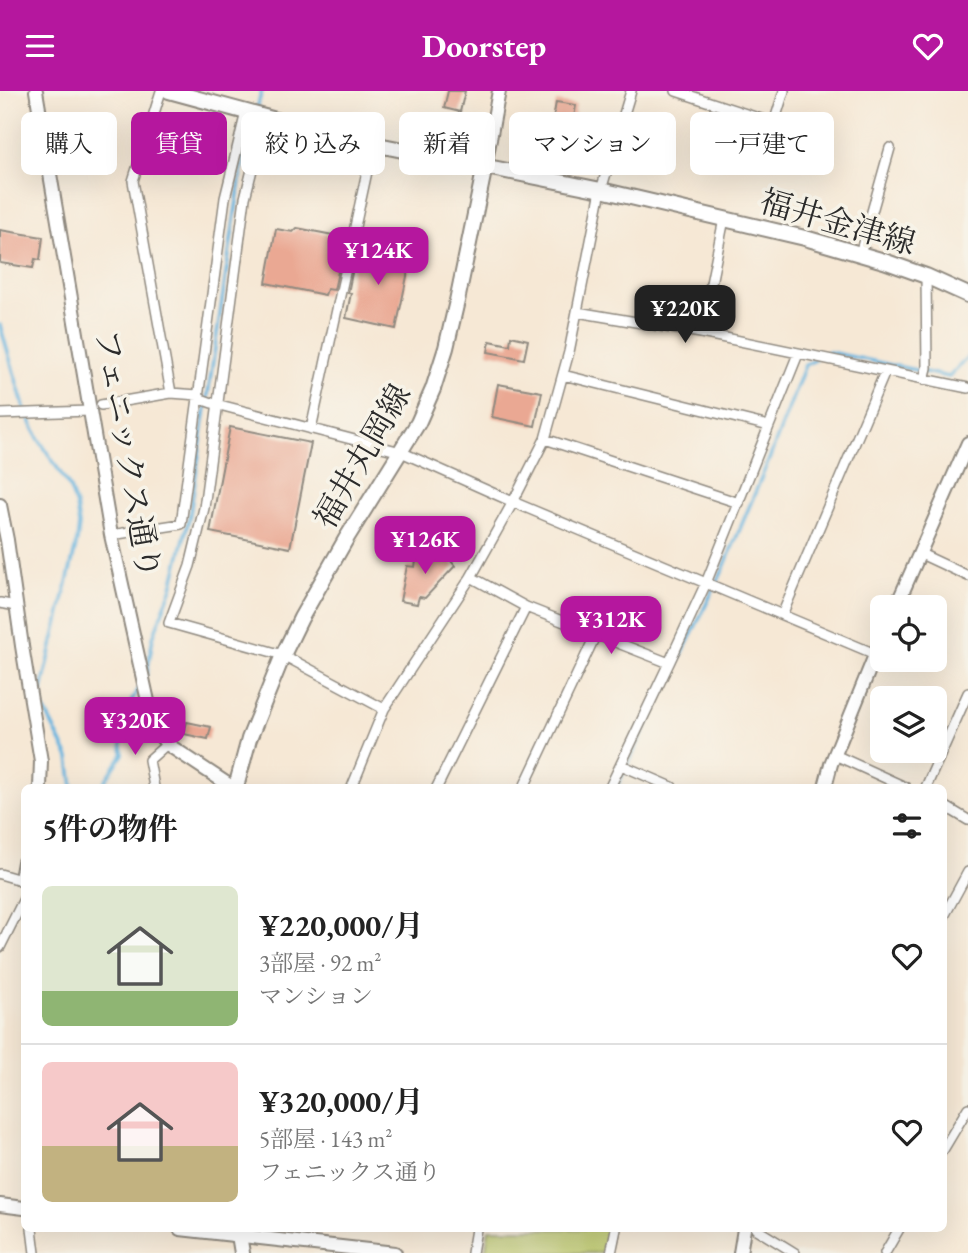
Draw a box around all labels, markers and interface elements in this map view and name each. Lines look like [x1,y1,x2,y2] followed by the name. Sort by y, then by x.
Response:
[422,25,546,67] text: Doorstep
[21,27,59,65] icon: menu
[909,27,947,65] icon: heart
[21,112,117,175] chip: 購入
[131,112,227,175] chip: 賃貸
[241,112,385,175] chip: 絞り込み
[399,112,495,175] chip: 新着
[509,112,676,175] chip: マンション
[690,112,834,175] chip: 一戸建て
[755,180,921,264] street label: 福井金津線
[329,227,427,287] pin: ¥124K
[343,235,413,265] text: ¥124K
[636,285,734,345] pin: ¥220K
[650,293,720,323] text: ¥220K
[85,326,171,582] street label: フェニックス通り
[304,376,420,536] street label: 福井丸岡線
[376,517,474,576] pin: ¥126K
[390,524,460,554] text: ¥126K
[870,595,947,763] map controls
[870,595,947,672] button: locate
[562,596,660,656] pin: ¥312K
[576,604,646,634] text: ¥312K
[870,686,947,763] button: layers
[86,697,184,757] pin: ¥320K
[100,705,170,735] text: ¥320K
[888,807,926,845] icon: filters
[42,809,178,848] text: 5件の物件
[259,906,423,945] text: ¥220,000/月
[98,914,182,998] icon: home
[888,937,926,975] icon: heart
[259,948,381,978] text: 3部屋 · 92 m²
[259,981,373,1011] text: マンション
[259,1082,423,1121] text: ¥320,000/月
[98,1090,182,1174] icon: home
[888,1113,926,1151] icon: heart
[259,1124,392,1154] text: 5部屋 · 143 m²
[259,1157,441,1187] text: フェニックス通り

